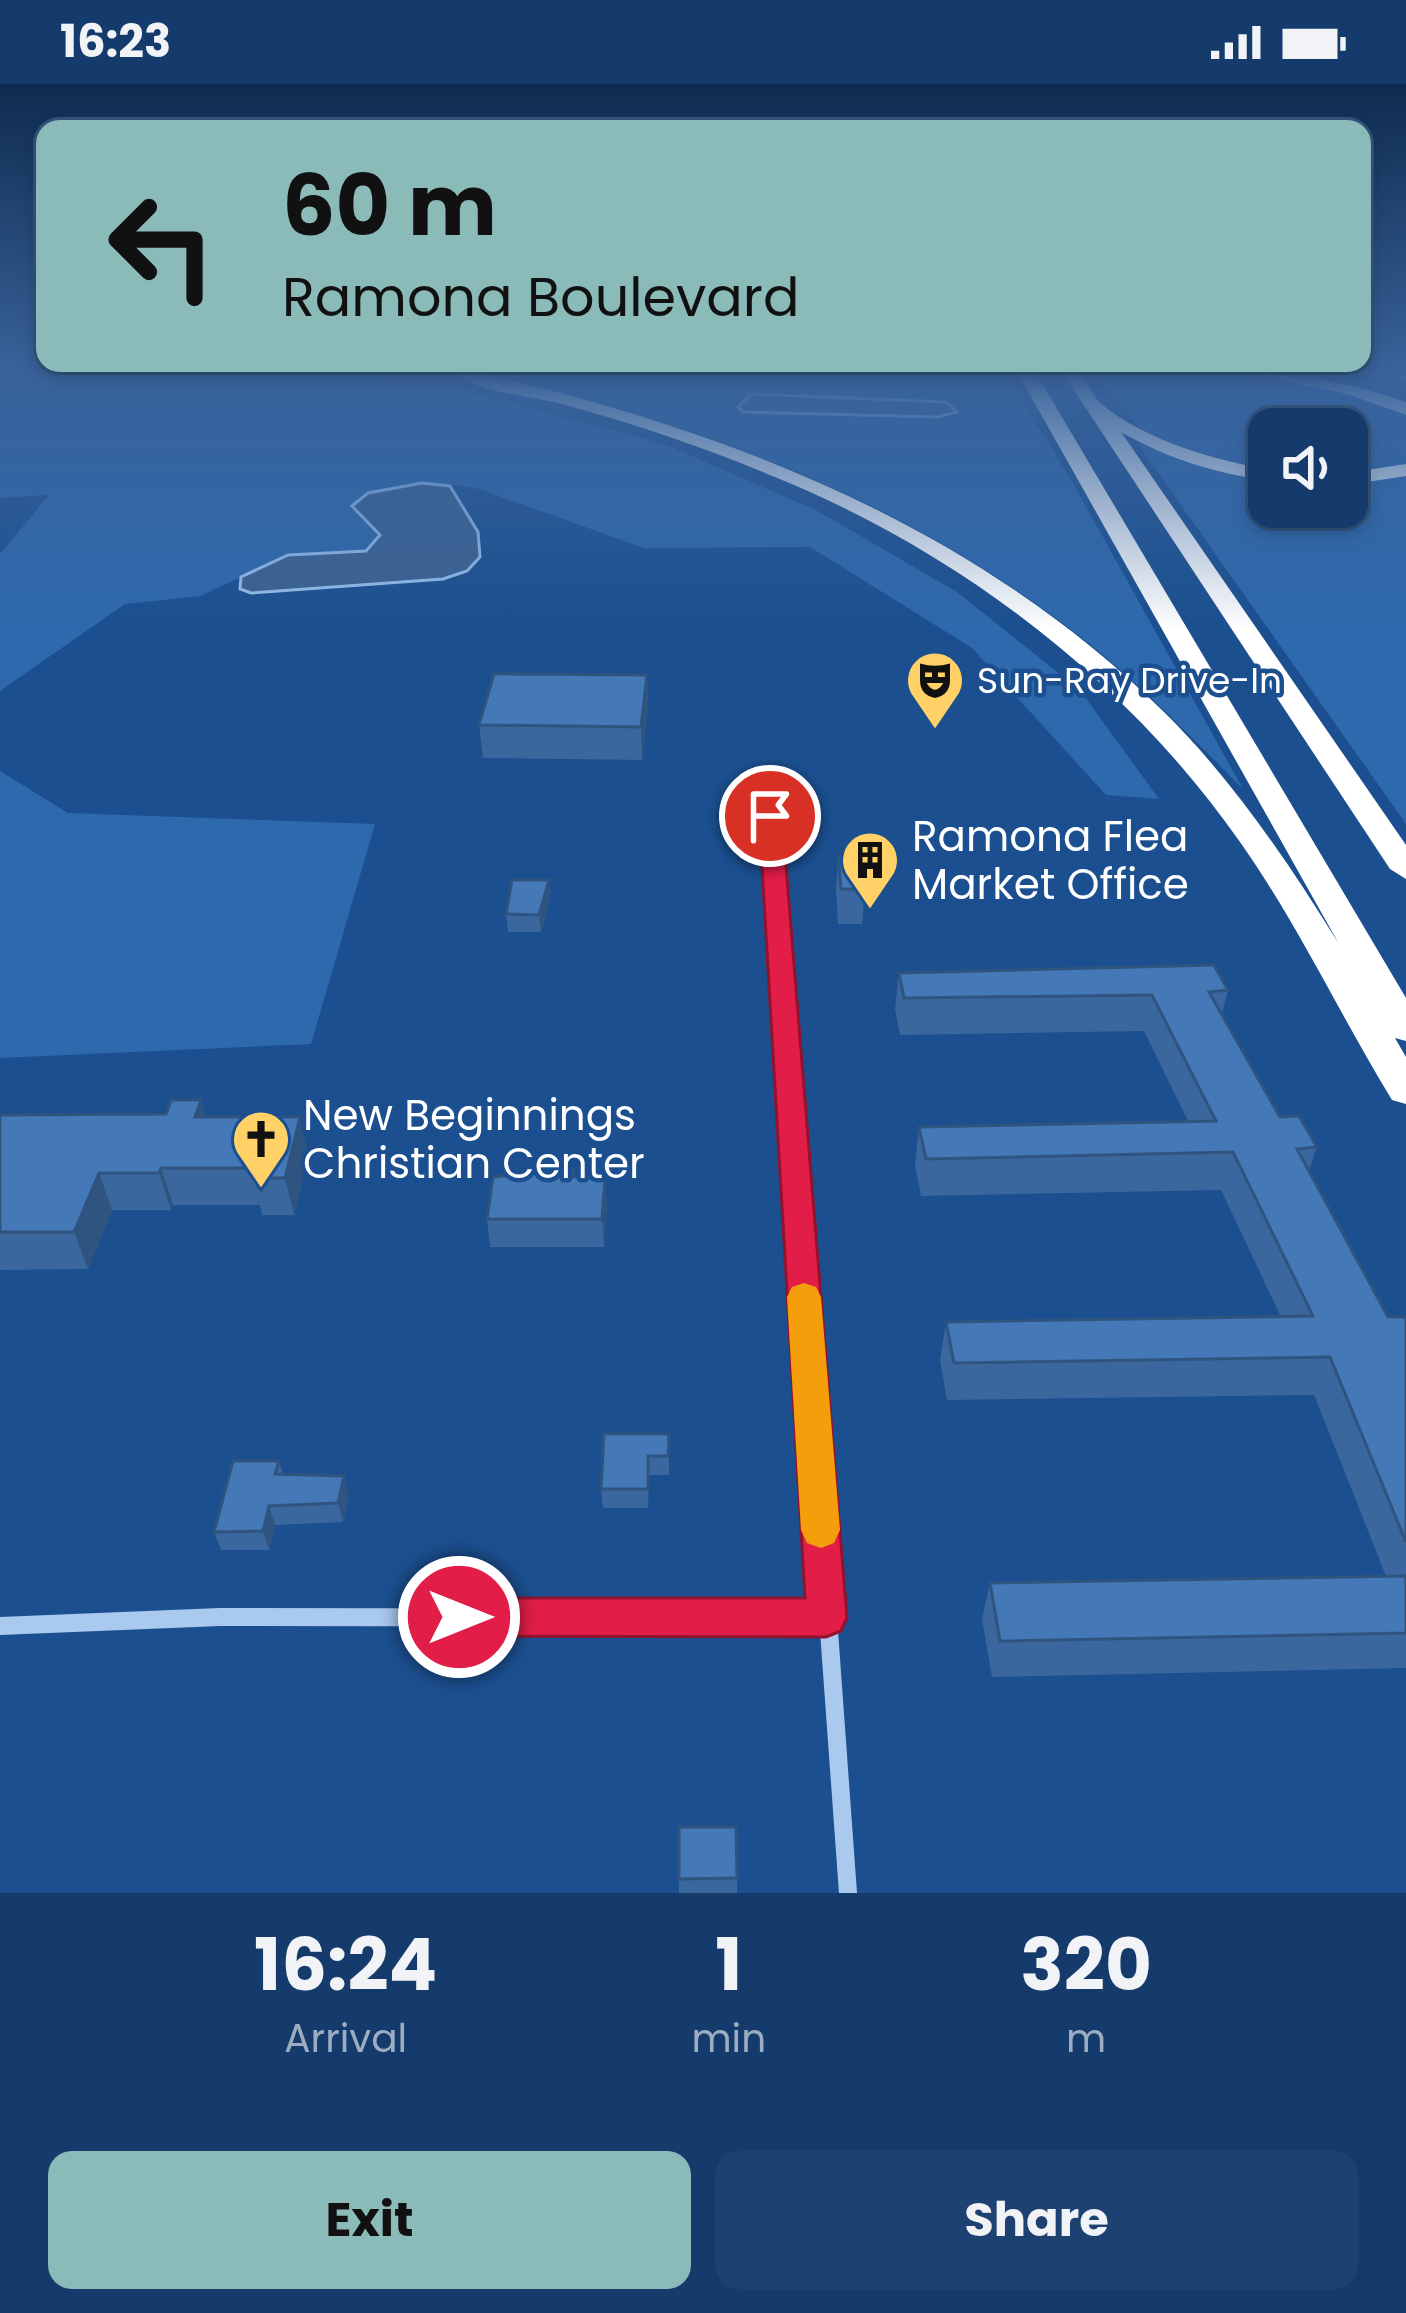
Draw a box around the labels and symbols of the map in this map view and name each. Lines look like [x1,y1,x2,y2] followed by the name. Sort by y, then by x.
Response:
[904,649,966,731] theatre icon: Sun-Ray Drive-In
[977,655,1282,706] place label: Sun-Ray Drive-In
[719,765,821,867] pin
[912,807,1189,914] place label: Ramona Flea Market Office
[839,829,901,911] building icon: Ramona Flea Market Office
[303,1086,645,1193] place label: New Beginnings Christian Center
[230,1108,292,1190] church icon: New Beginnings Christian Center
[396,1554,522,1680] position arrow

